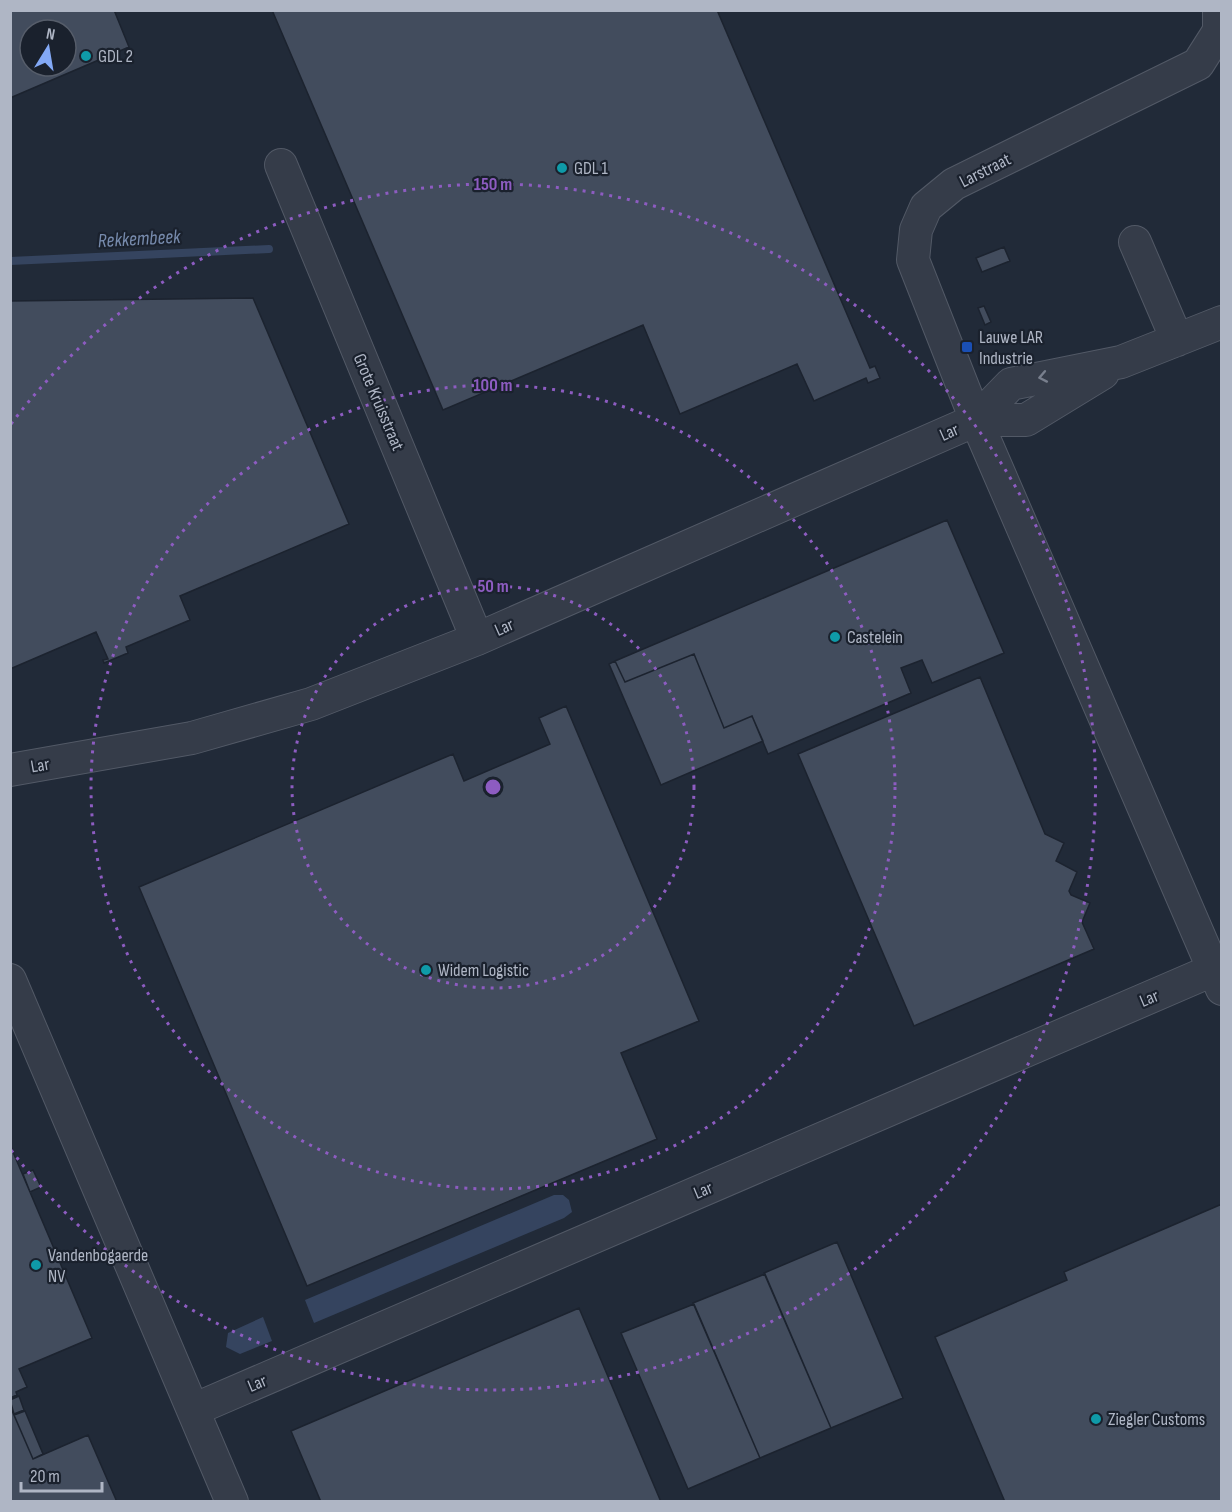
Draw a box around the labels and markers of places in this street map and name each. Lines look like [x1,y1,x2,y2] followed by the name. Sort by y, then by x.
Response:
[98,46,133,67] place label: GDL 2
[79,49,93,63] marker: GDL 2
[574,158,608,179] place label: GDL 1
[555,161,569,175] marker: GDL 1
[979,327,1043,369] place label: Lauwe LAR Industrie
[960,340,974,354] marker: Lauwe LAR Industrie
[847,627,903,648] place label: Castelein
[828,630,842,644] marker: Castelein
[483,777,503,797] centre of rings
[438,960,529,981] place label: Widem Logistic
[419,963,433,977] marker: Widem Logistic
[48,1245,148,1287] place label: Vandenbogaerde NV
[29,1258,43,1272] marker: Vandenbogaerde NV
[1108,1409,1205,1430] place label: Ziegler Customs
[1089,1412,1103,1426] marker: Ziegler Customs

